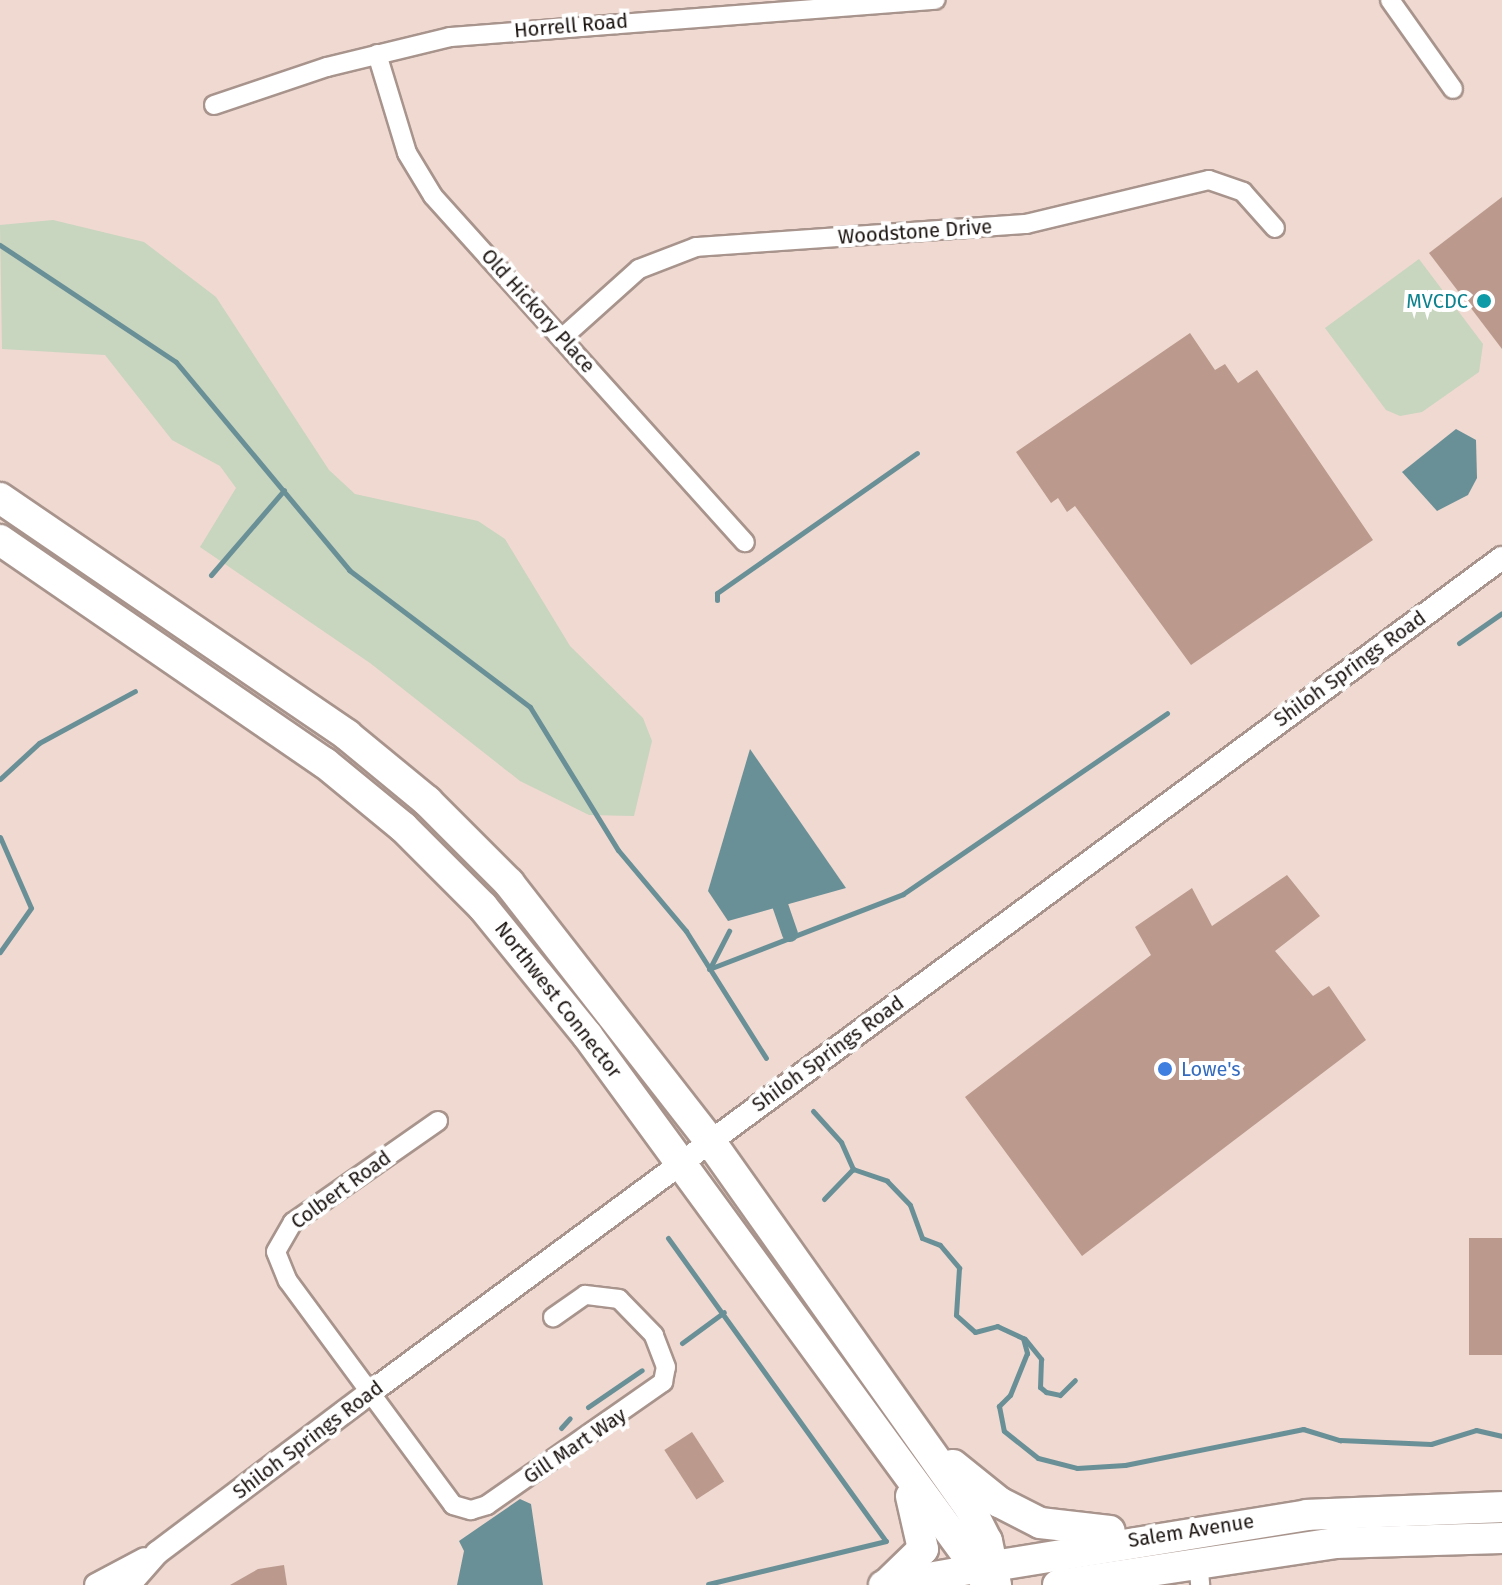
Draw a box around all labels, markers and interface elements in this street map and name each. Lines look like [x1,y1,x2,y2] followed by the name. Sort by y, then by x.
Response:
[513,9,629,43] street label: Horrell Road
[837,215,993,249] street label: Woodstone Drive
[476,244,600,378] street label: Old Hickory Place
[1406,289,1468,313] place label: MVCDC
[1475,292,1493,310] marker: MVCDC
[1269,606,1431,732] street label: Shiloh Springs Road
[490,917,626,1083] street label: Northwest Connector
[747,991,909,1117] street label: Shiloh Springs Road
[1181,1057,1241,1081] place label: Lowe's
[1156,1060,1174,1078] marker: Lowe's
[286,1146,396,1234] street label: Colbert Road
[228,1376,388,1504] street label: Shiloh Springs Road
[519,1403,631,1489] street label: Gill Mart Way
[1126,1509,1256,1553] street label: Salem Avenue

